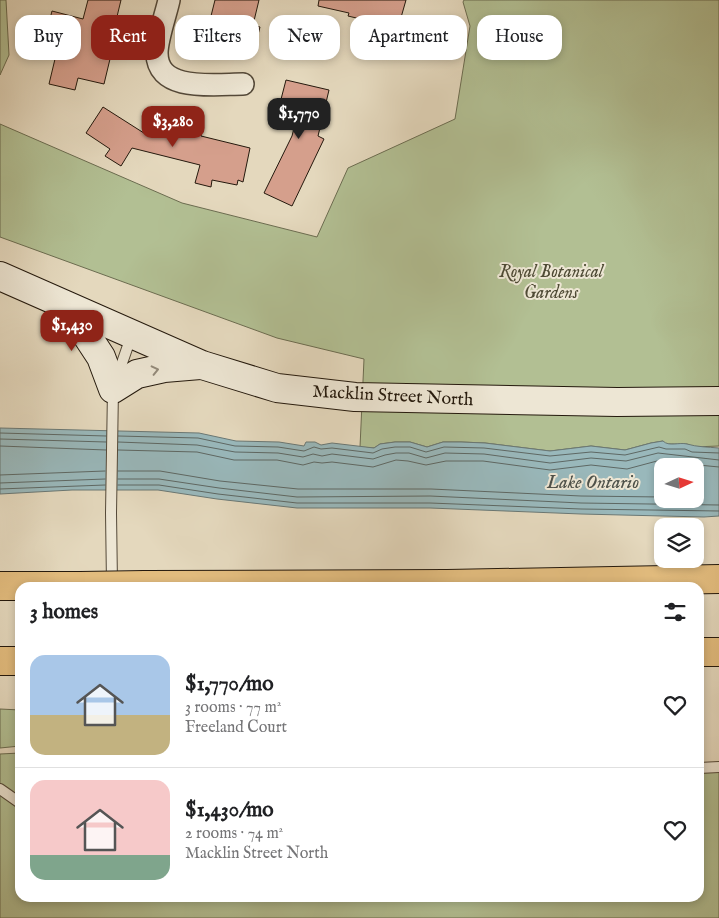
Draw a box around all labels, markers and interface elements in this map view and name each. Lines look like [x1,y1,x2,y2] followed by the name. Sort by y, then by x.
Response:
[15,15,81,60] chip: Buy
[91,15,165,60] chip: Rent
[175,15,259,60] chip: Filters
[269,15,340,60] chip: New
[350,15,467,60] chip: Apartment
[477,15,562,60] chip: House
[258,98,340,140] pin: $1,770
[278,104,320,124] text: $1,770
[132,106,214,148] pin: $3,280
[153,112,193,132] text: $3,280
[499,261,605,305] park label: Royal Botanical Gardens
[31,310,113,352] pin: $1,430
[51,316,93,336] text: $1,430
[151,365,160,376] one-way arrow
[312,381,474,412] street label: Macklin Street North
[654,458,704,508] north arrow
[654,458,704,568] map controls
[546,471,639,495] water label: Lake Ontario
[654,518,704,568] button: layers
[661,598,689,626] icon: filters
[30,599,98,626] text: 3 homes
[185,671,274,698] text: $1,770/mo
[70,675,130,735] icon: home
[661,691,689,719] icon: heart
[185,698,281,718] text: 3 rooms · 77 m²
[185,718,287,738] text: Freeland Court
[185,797,274,824] text: $1,430/mo
[70,800,130,860] icon: home
[661,816,689,844] icon: heart
[185,824,283,844] text: 2 rooms · 74 m²
[185,844,328,864] text: Macklin Street North

